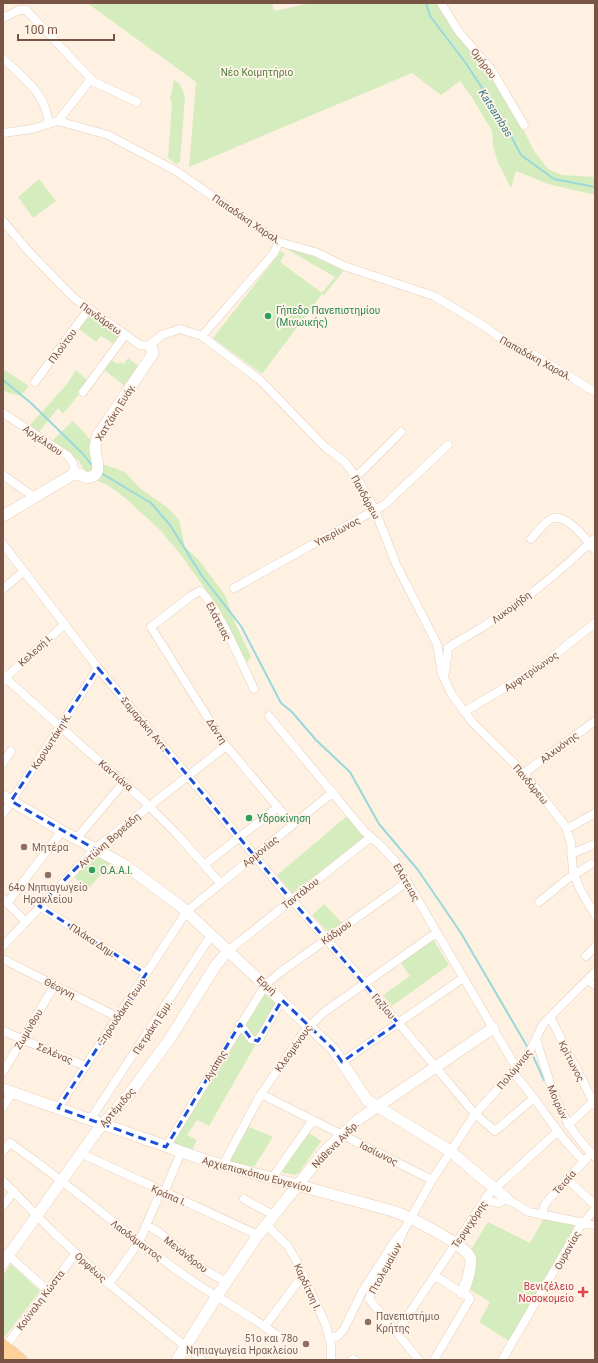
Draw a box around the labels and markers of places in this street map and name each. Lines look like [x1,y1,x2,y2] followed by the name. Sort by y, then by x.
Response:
[276,305,380,329] place label: Γήπεδο Πανεπιστημίου (Μινωικής)
[263,311,273,321] marker: Γήπεδο Πανεπιστημίου (Μινωικής)
[244,813,254,823] marker: Υδροκίνηση
[257,813,311,824] place label: Υδροκίνηση
[19,842,29,852] marker: Μητέρα
[32,842,69,853] place label: Μητέρα
[87,865,97,875] marker: Ο.Α.Α.Ι.
[100,865,133,876] place label: Ο.Α.Α.Ι.
[43,870,53,880] marker: 64ο Νηπιαγωγείο Ηρακλείου
[8,882,88,905] place label: 64ο Νηπιαγωγείο Ηρακλείου
[519,1281,574,1304] place label: Βενιζέλειο Νοσοκομείο
[577,1286,589,1298] marker: Βενιζέλειο Νοσοκομείο
[376,1311,440,1335] place label: Πανεπιστήμιο Κρήτης
[363,1317,373,1327] marker: Πανεπιστήμιο Κρήτης
[186,1333,298,1356] place label: 51ο και 78ο Νηπιαγωγεία Ηρακλείου
[301,1339,311,1349] marker: 51ο και 78ο Νηπιαγωγεία Ηρακλείου

